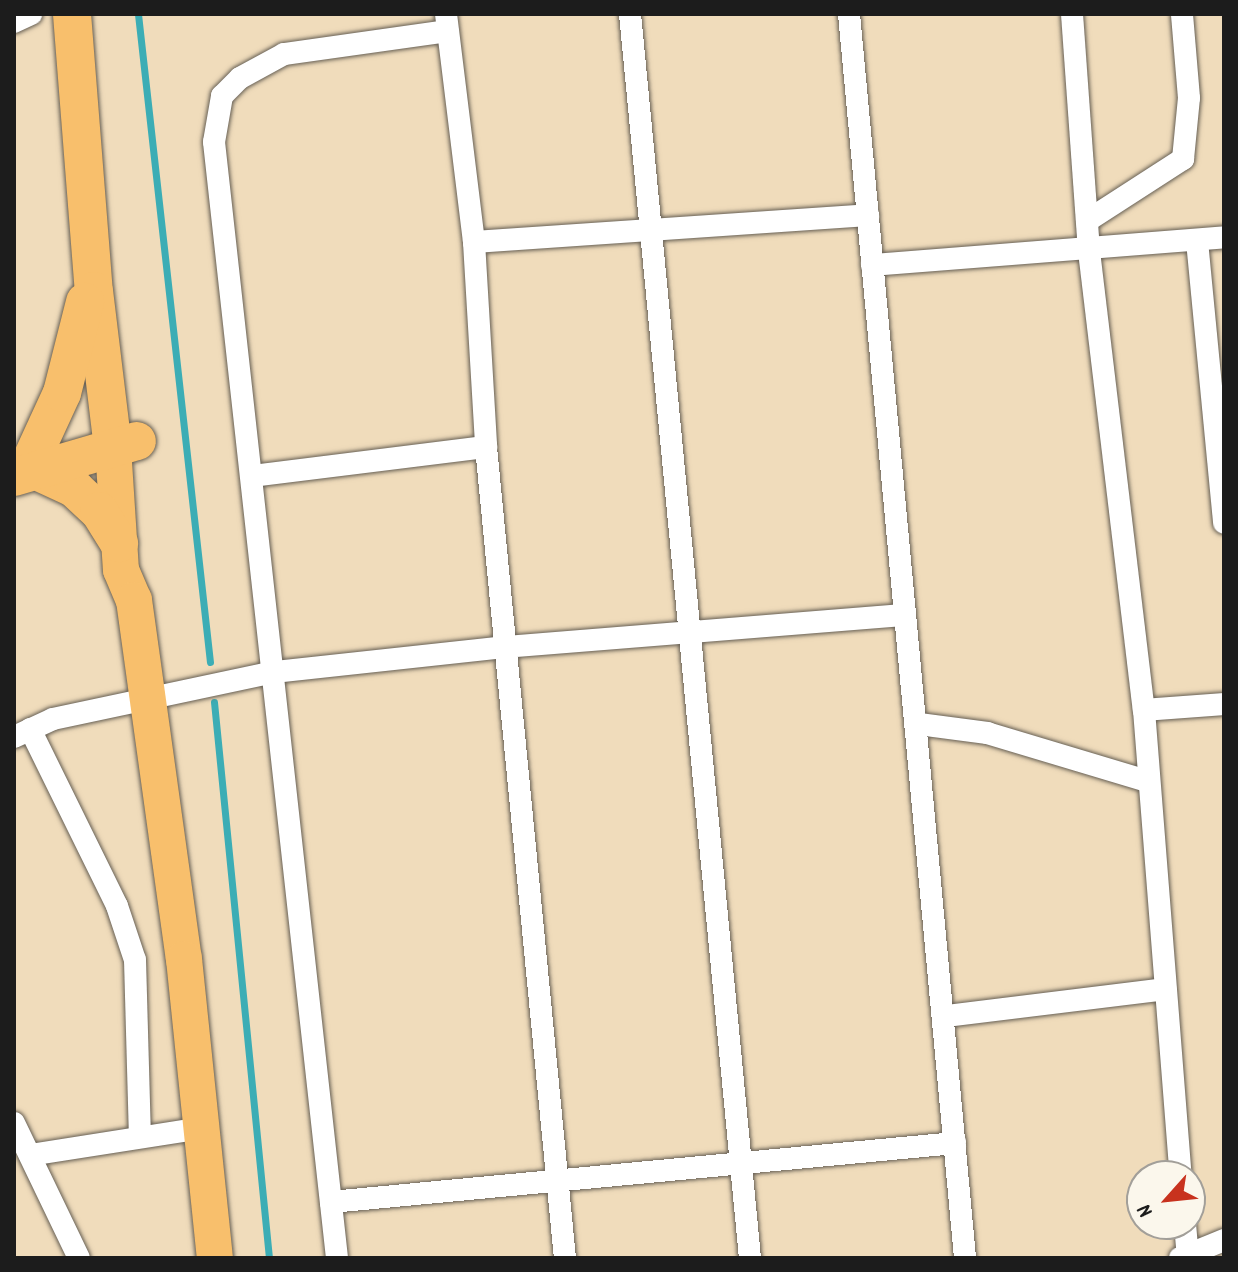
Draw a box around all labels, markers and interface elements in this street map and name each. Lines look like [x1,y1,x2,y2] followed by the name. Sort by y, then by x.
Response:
[1126,1160,1206,1240] north arrow
[1130,1198,1162,1222] text: N

